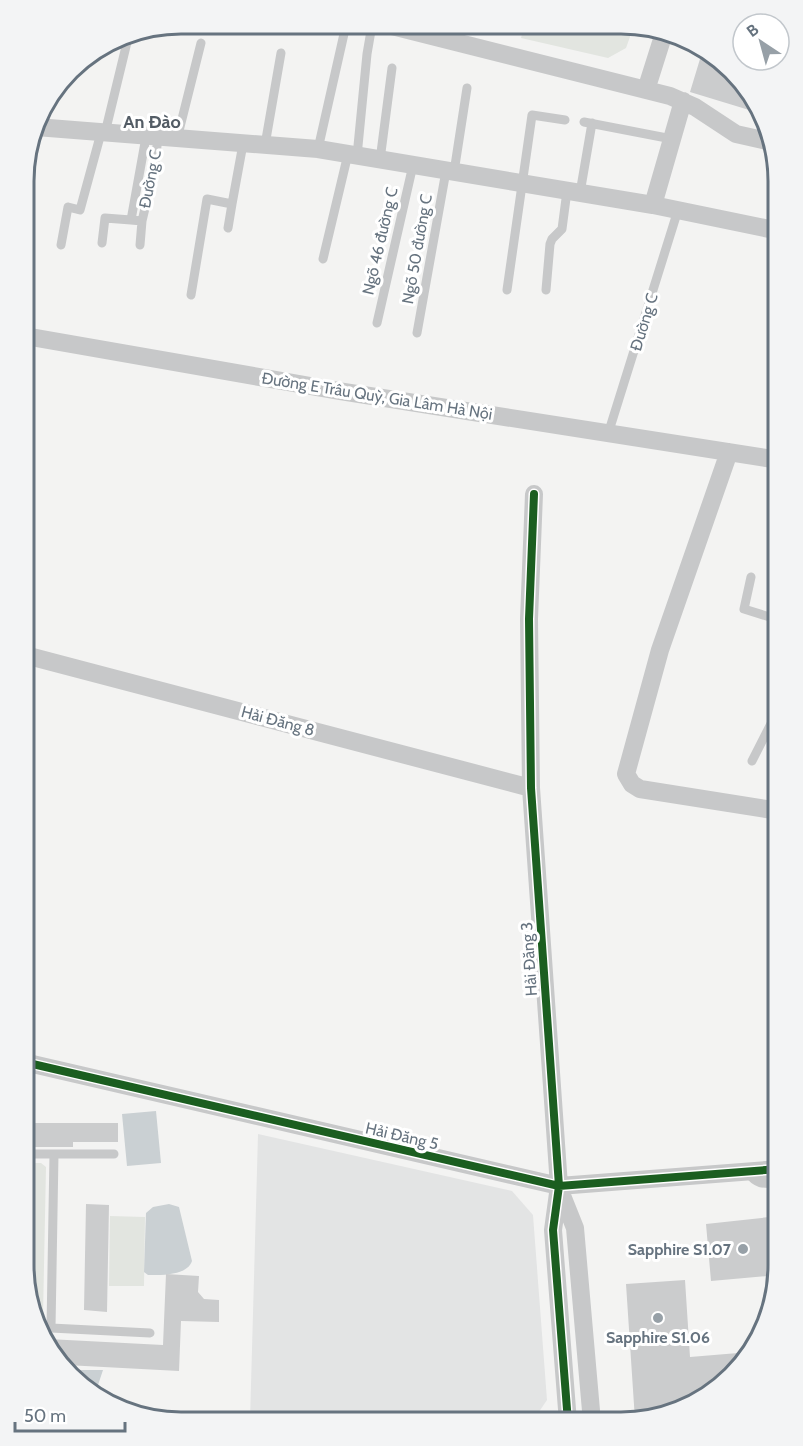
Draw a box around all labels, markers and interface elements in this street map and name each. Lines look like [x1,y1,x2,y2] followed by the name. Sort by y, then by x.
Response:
[731,12,791,72] north arrow
[743,20,762,41] text: B
[123,111,181,133] district label: An Đào
[135,148,165,210] street label: Đường C
[358,185,402,297] street label: Ngõ 46 đường C
[398,192,436,305] street label: Ngõ 50 đường C
[626,291,662,353] street label: Đường C
[260,368,494,424] street label: Đường E Trâu Quỳ, Gia Lâm Hà Nội
[239,702,317,740] street label: Hải Đăng 8
[517,921,541,997] street label: Hải Đăng 3
[364,1118,440,1154] street label: Hải Đăng 5
[628,1240,732,1259] place label: Sapphire S1.07
[736,1242,750,1256] marker: Sapphire S1.07
[651,1311,665,1325] marker: Sapphire S1.06
[606,1328,710,1347] place label: Sapphire S1.06
[15,1395,124,1433] scale bar
[24,1405,66,1427] text: 50 m

